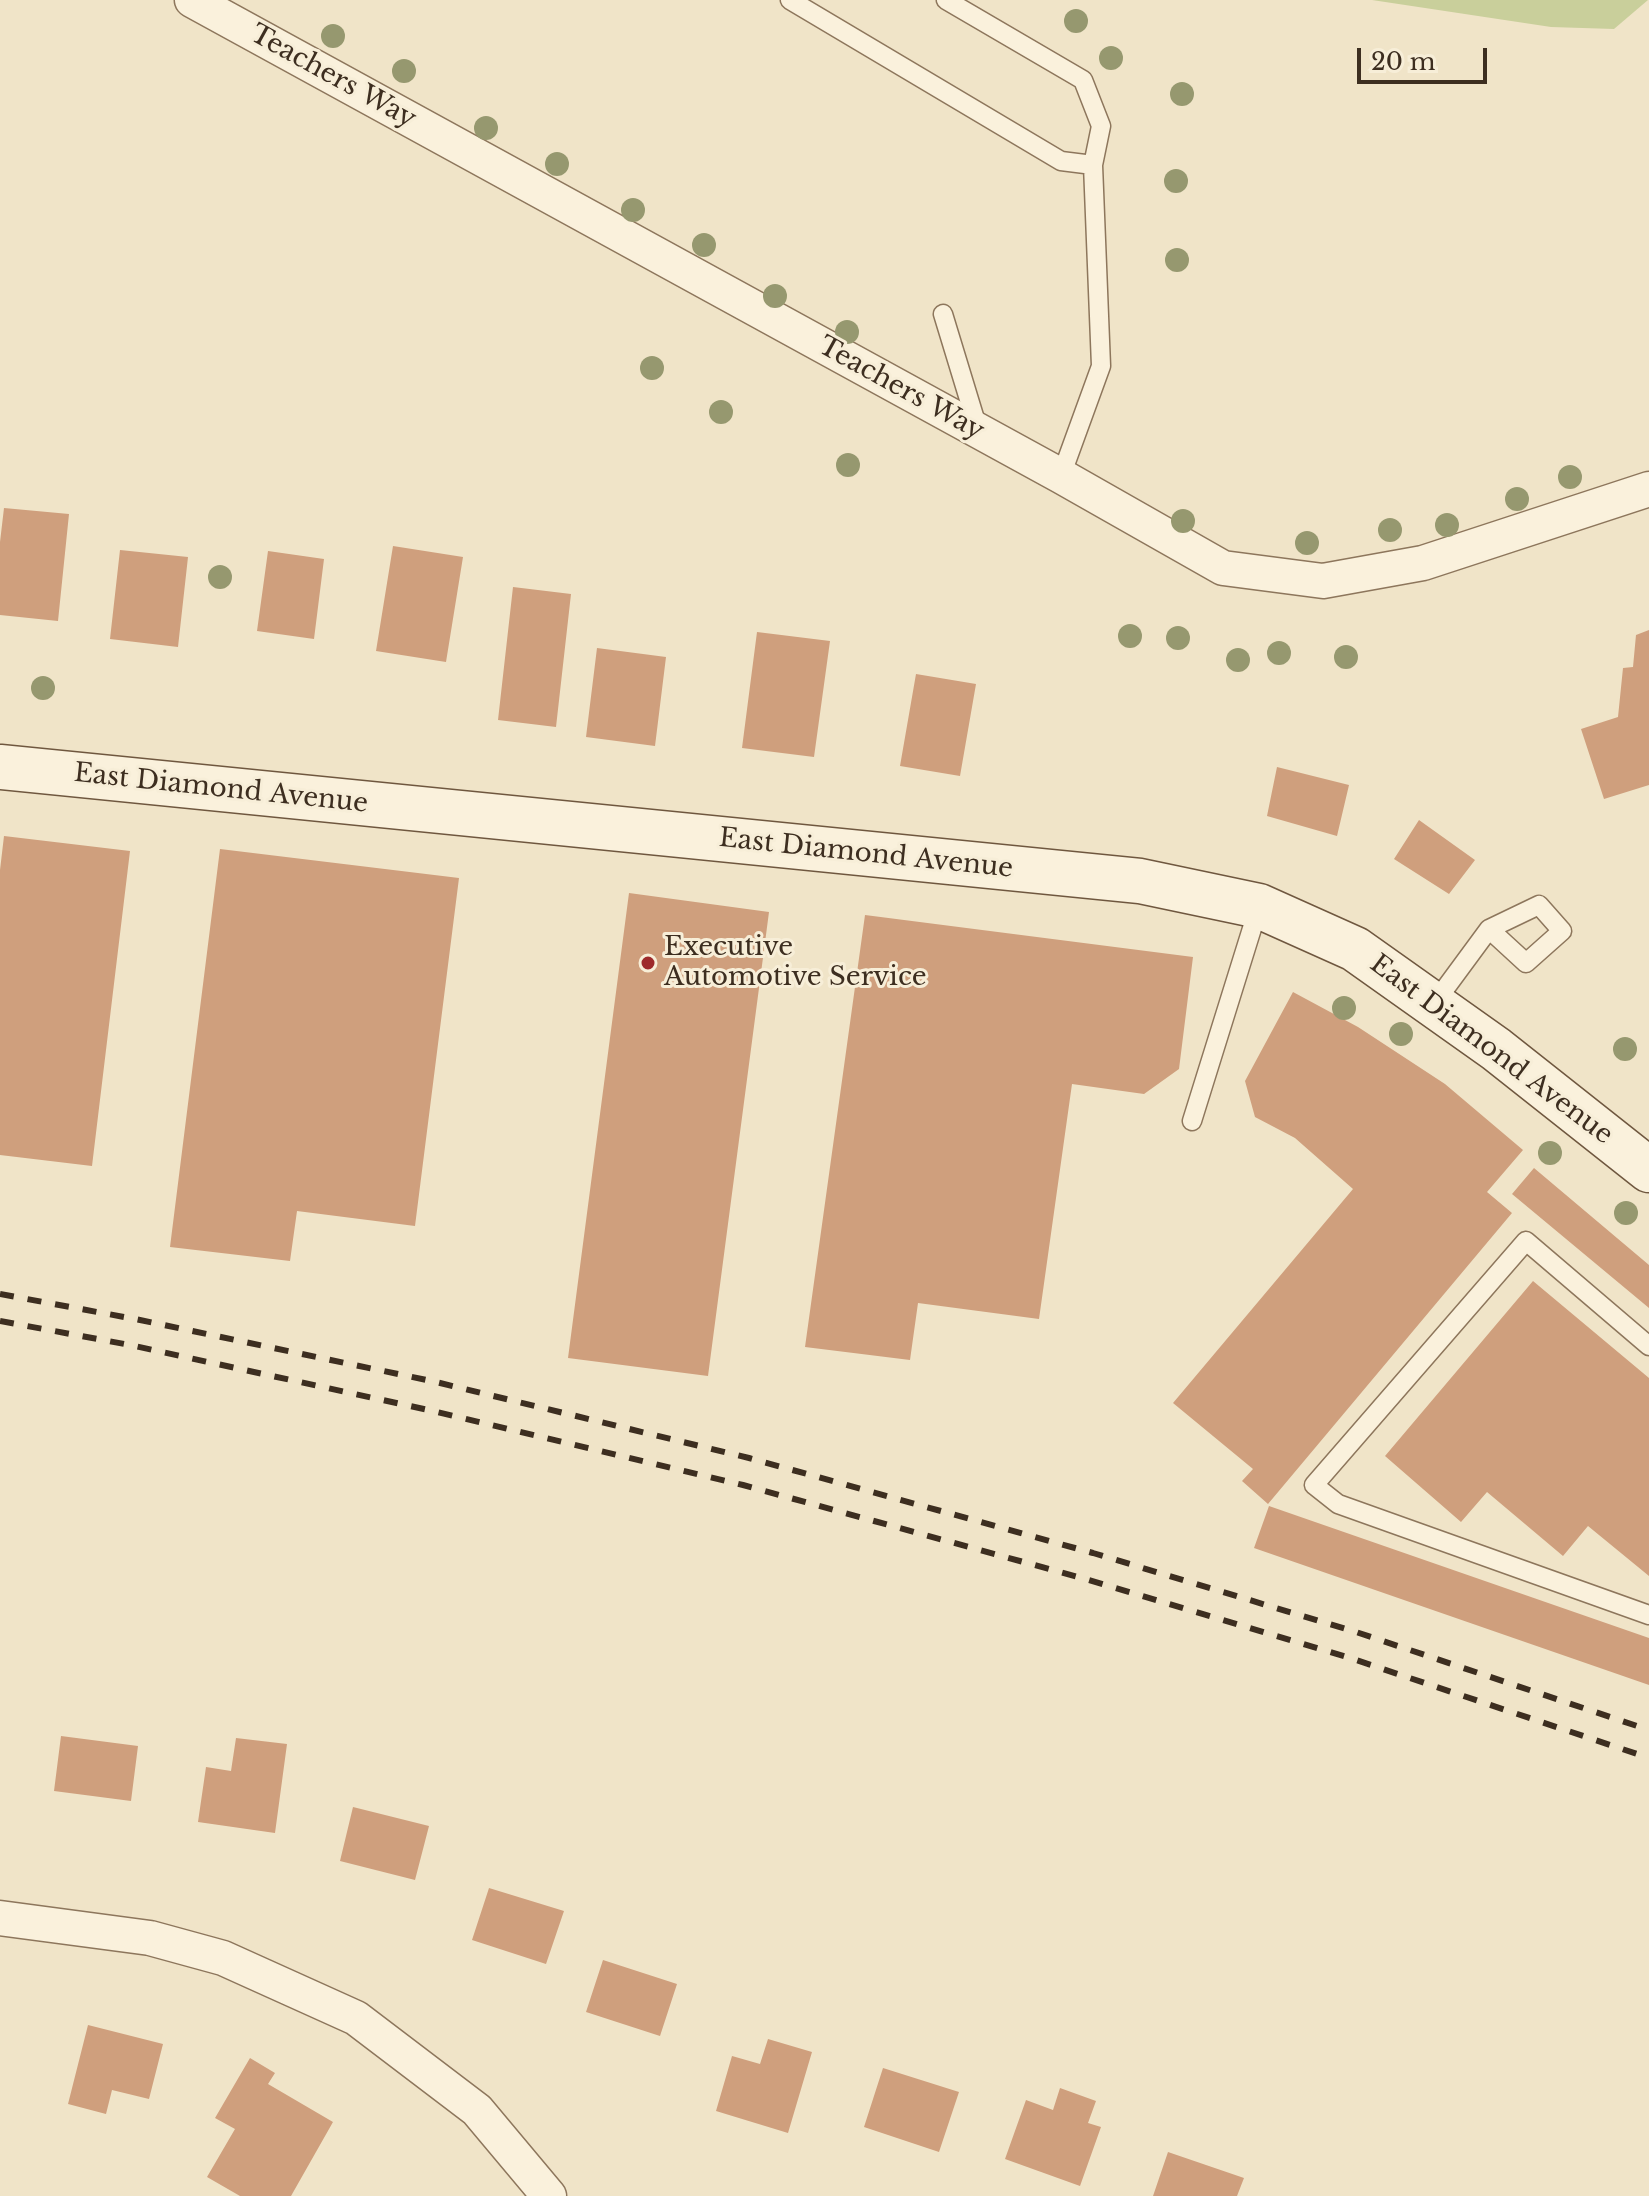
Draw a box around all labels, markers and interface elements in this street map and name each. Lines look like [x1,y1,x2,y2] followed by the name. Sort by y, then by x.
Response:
[245,19,421,135] street label: Teachers Way
[1361,32,1491,82] scale bar
[1371,47,1436,76] text: 20 m
[813,331,989,447] street label: Teachers Way
[72,758,370,820] street label: East Diamond Avenue
[717,823,1015,885] street label: East Diamond Avenue
[664,932,927,994] place label: Executive Automotive Service
[1364,949,1618,1151] street label: East Diamond Avenue
[639,954,657,972] marker: Executive Automotive Service

